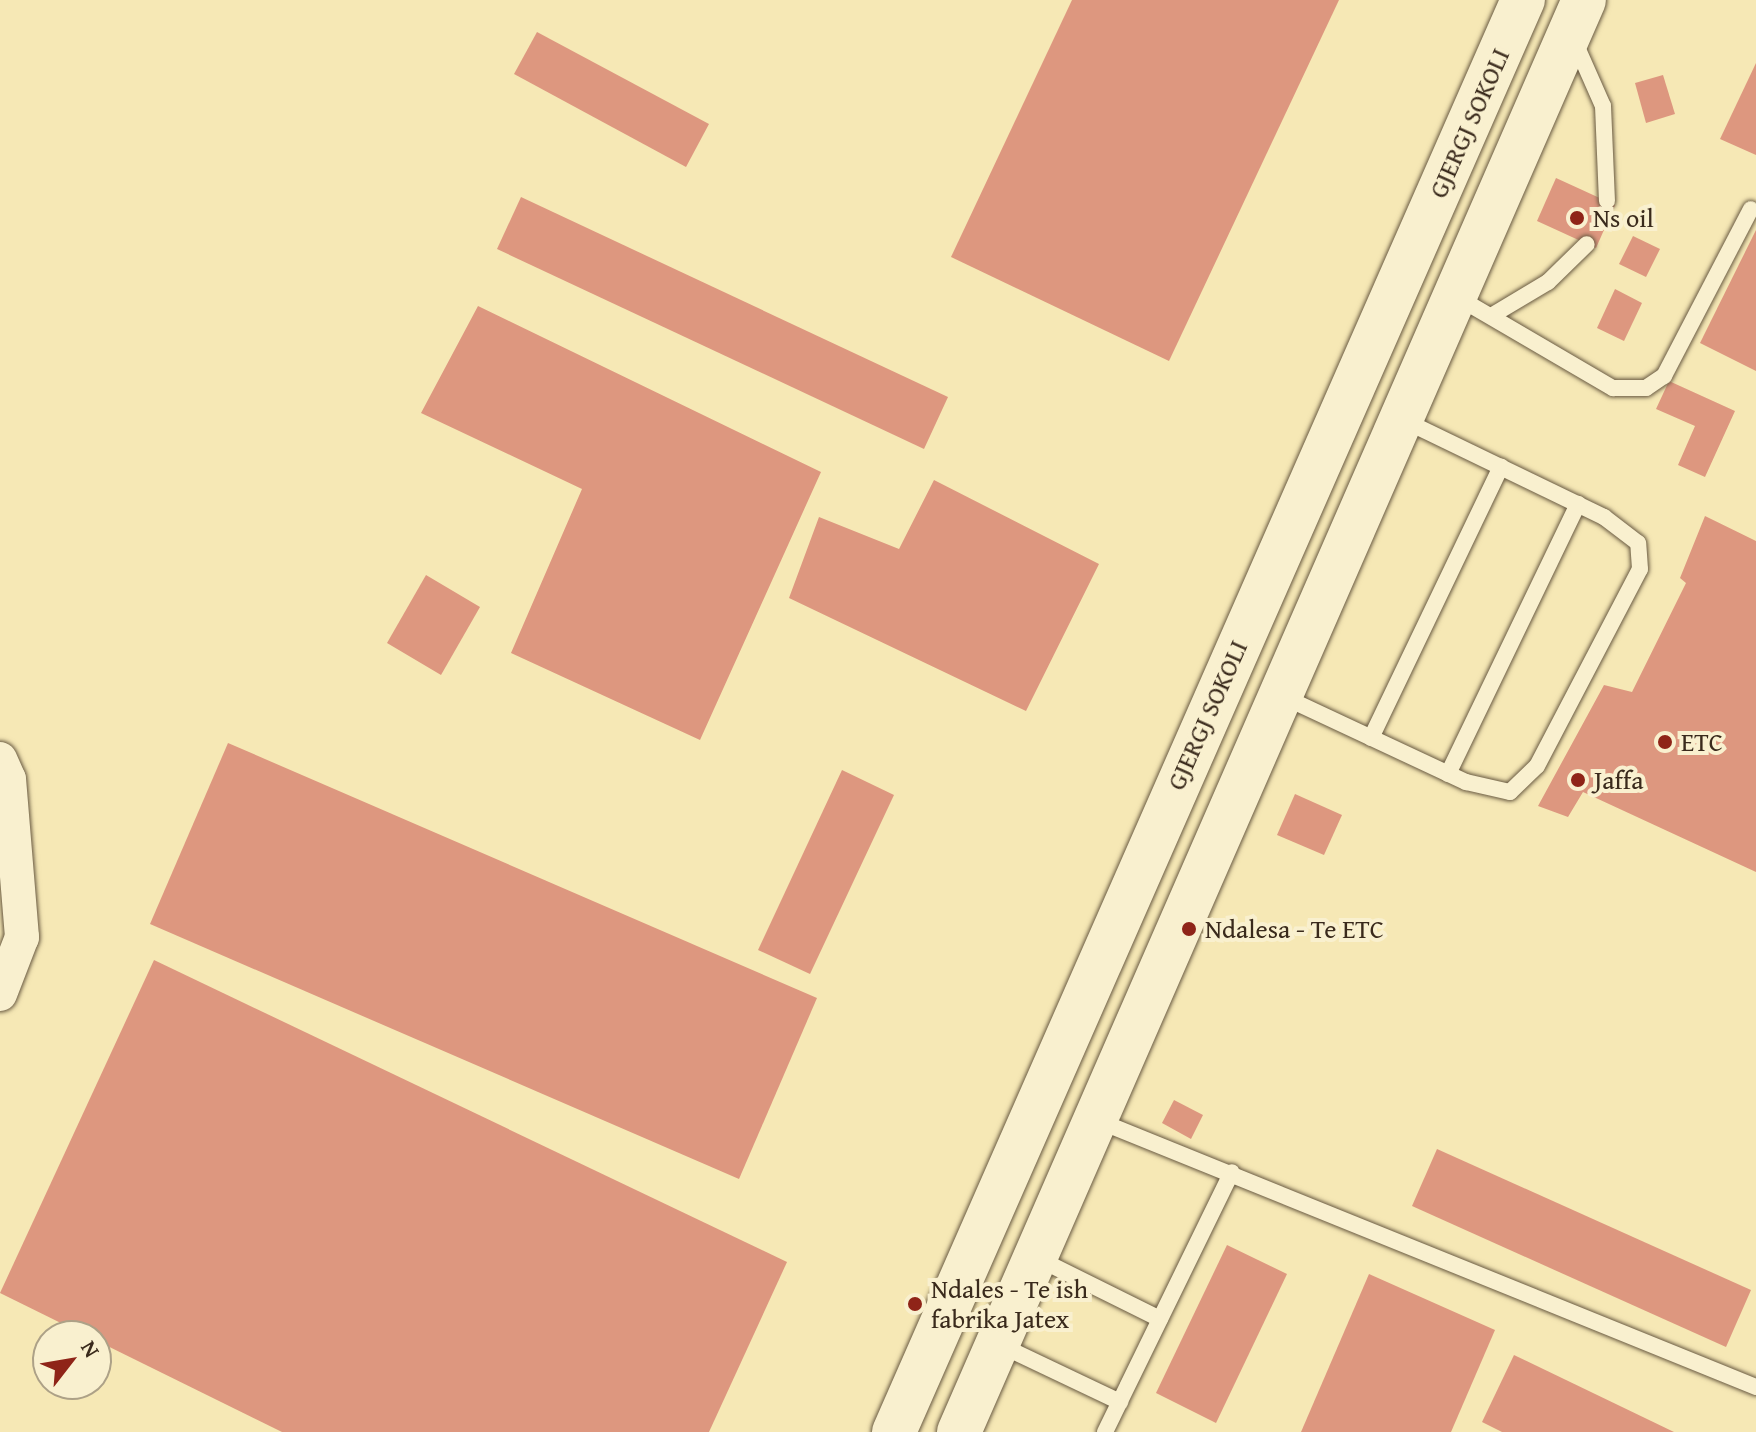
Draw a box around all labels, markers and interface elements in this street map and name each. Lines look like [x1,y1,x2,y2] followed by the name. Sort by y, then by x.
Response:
[1422,43,1516,203] street label: GJERGJ SOKOLI
[1593,202,1654,234] place label: Ns oil
[1568,209,1586,227] marker: Ns oil
[1160,635,1254,795] street label: GJERGJ SOKOLI
[1681,726,1723,758] place label: ETC
[1656,733,1674,751] marker: ETC
[1594,764,1643,796] place label: Jaffa
[1569,771,1587,789] marker: Jaffa
[1205,913,1384,945] place label: Ndalesa - Te ETC
[1180,920,1198,938] marker: Ndalesa - Te ETC
[931,1273,1088,1334] place label: Ndales - Te ish fabrika Jatex
[906,1295,924,1313] marker: Ndales - Te ish fabrika Jatex
[32,1320,112,1400] north arrow
[73,1334,108,1363] text: N

